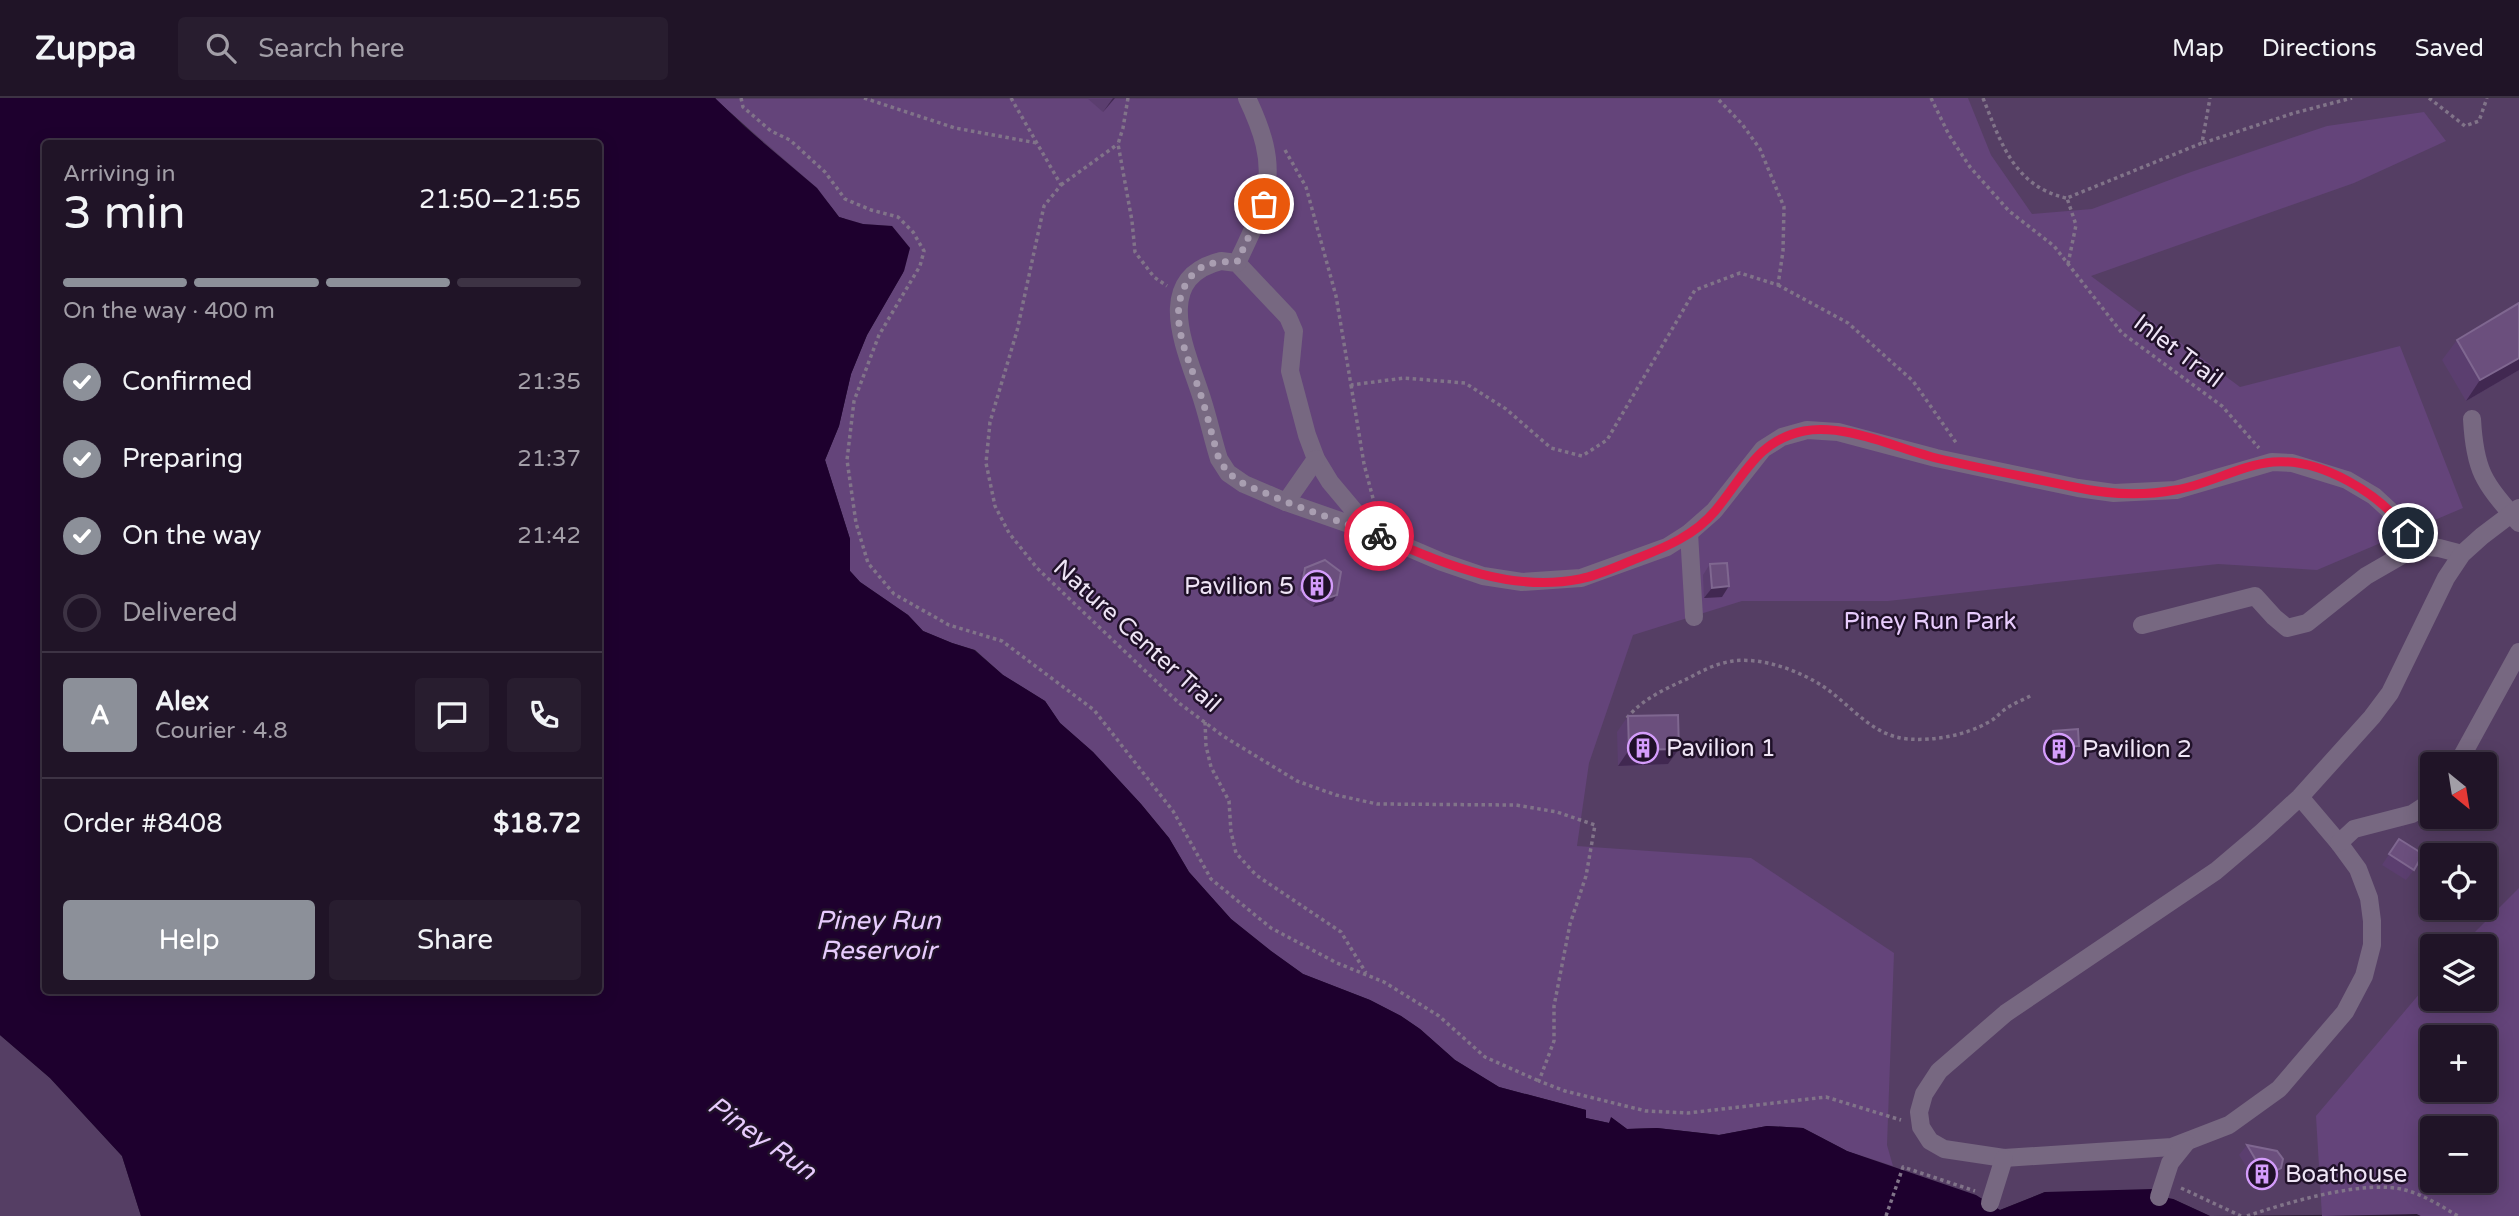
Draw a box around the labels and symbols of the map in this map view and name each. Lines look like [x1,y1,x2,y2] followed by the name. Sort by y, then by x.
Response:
[1234,174,1294,234] pin
[2128,308,2228,394] street label: Inlet Trail
[1344,501,1414,571] courier
[2378,503,2438,563] pin
[1047,553,1227,719] street label: Nature Center Trail
[1300,569,1334,603] building icon: Pavilion 5
[1184,572,1294,601] place label: Pavilion 5
[1844,607,2016,636] park label: Piney Run Park
[1626,731,1660,765] building icon: Pavilion 1
[2042,732,2076,766] building icon: Pavilion 2
[1666,734,1776,763] place label: Pavilion 1
[2082,735,2192,764] place label: Pavilion 2
[2420,752,2497,830] north arrow
[815,905,942,966] water label: Piney Run Reservoir
[702,1089,823,1187] water label: Piney Run
[2245,1157,2279,1191] building icon: Boathouse
[2285,1160,2407,1189] place label: Boathouse

